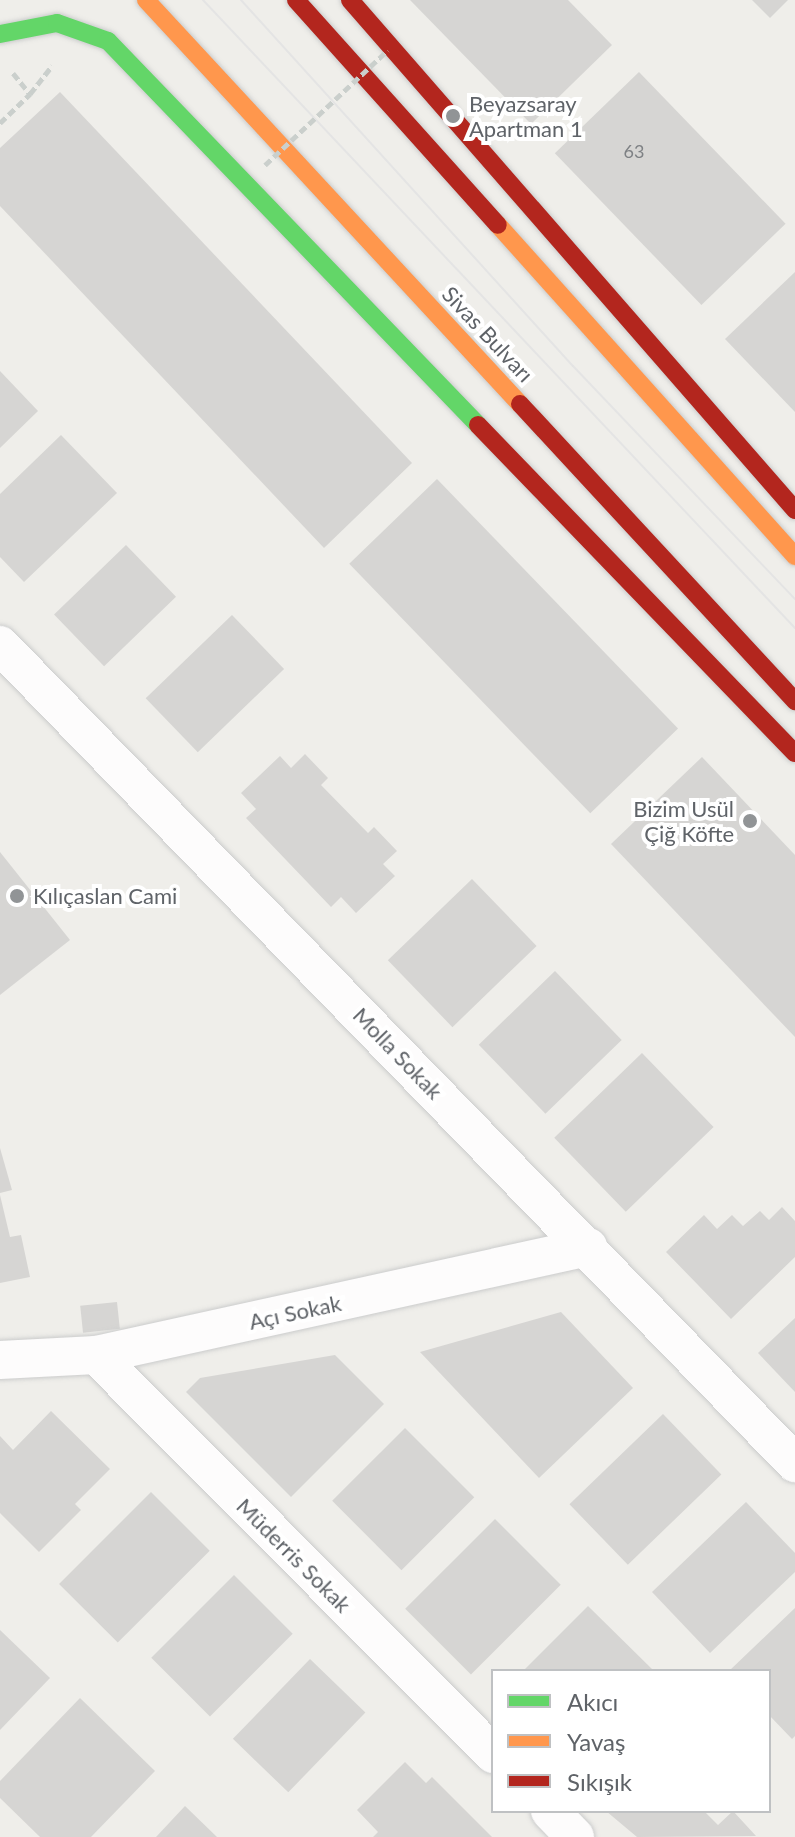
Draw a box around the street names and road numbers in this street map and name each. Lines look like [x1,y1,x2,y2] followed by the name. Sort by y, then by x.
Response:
[437,281,539,387] street label: Sivas Bulvarı
[348,1002,448,1104] street label: Molla Sokak
[246,1289,344,1335] street label: Açı Sokak
[231,1492,357,1618] street label: Müderris Sokak

